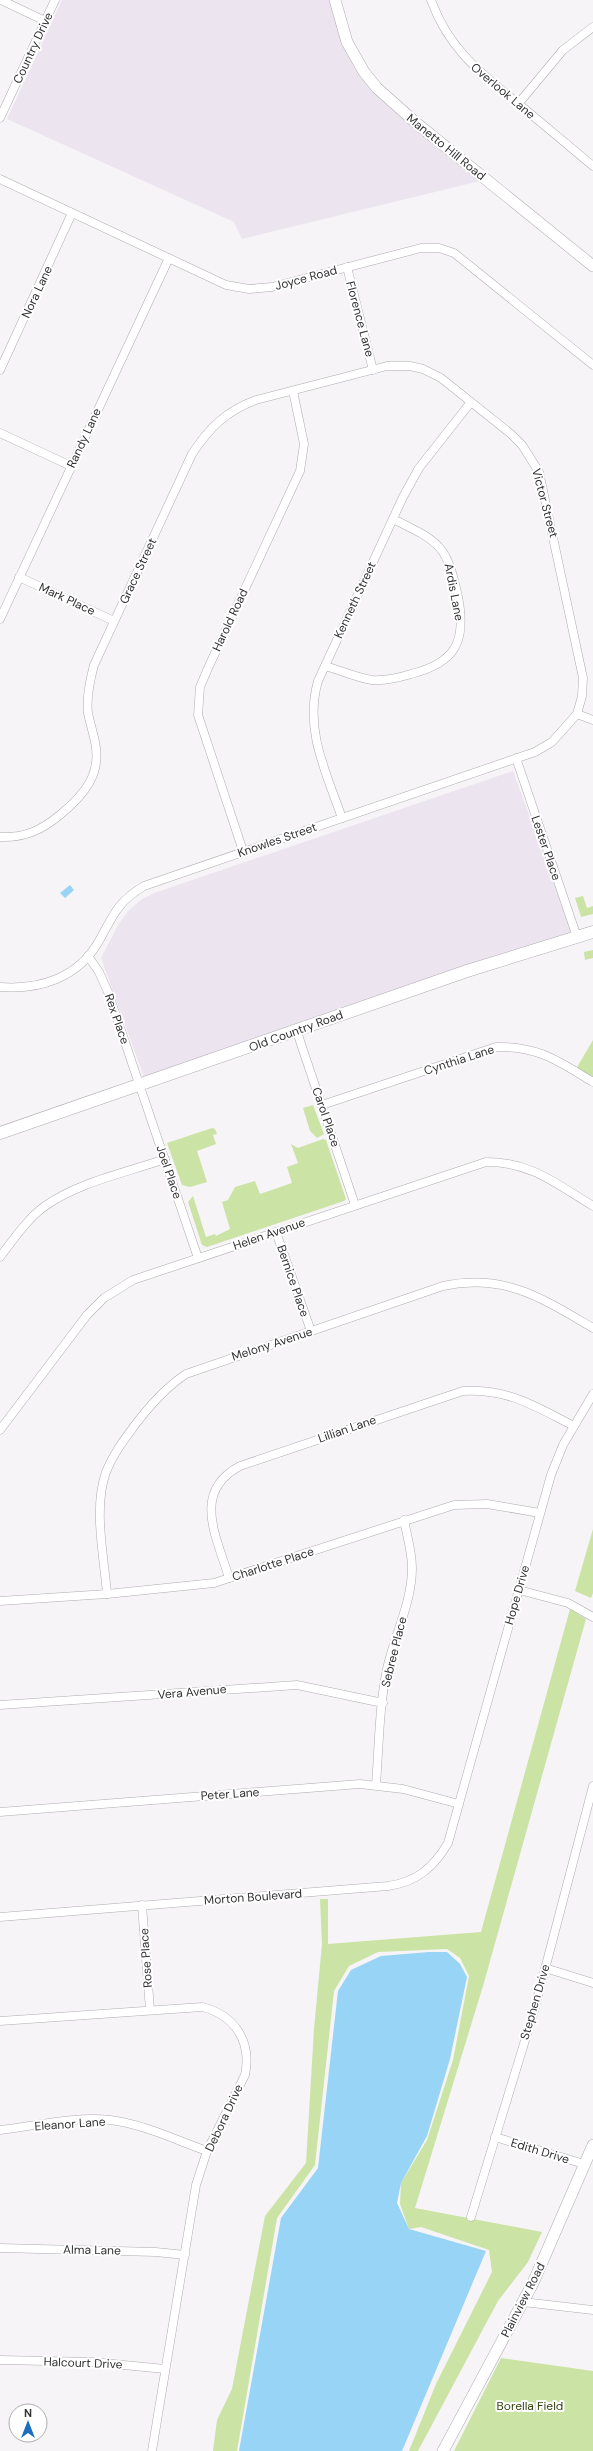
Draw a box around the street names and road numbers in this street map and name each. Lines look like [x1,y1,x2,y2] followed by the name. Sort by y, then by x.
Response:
[9,10,57,86] street label: Country Drive
[467,59,539,123] street label: Overlook Lane
[403,110,489,184] street label: Manetto Hill Road
[273,262,339,294] street label: Joyce Road
[18,263,56,321] street label: Nora Lane
[342,279,378,359] street label: Florence Lane
[63,405,105,471] street label: Randy Lane
[528,467,562,540] street label: Victor Street
[116,535,160,607] street label: Grace Street
[330,559,380,641] street label: Kenneth Street
[441,562,467,622] street label: Ardis Lane
[36,579,98,619] street label: Mark Place
[209,586,251,654] street label: Harold Road
[527,813,565,883] street label: Lester Place
[235,819,319,861] street label: Knowles Street
[101,992,133,1047] street label: Rex Place
[247,1007,345,1055] street label: Old Country Road
[422,1041,496,1079] street label: Cynthia Lane
[308,1085,344,1149] street label: Carol Place
[152,1143,186,1201] street label: Joel Place
[231,1214,307,1254] street label: Helen Avenue
[273,1243,313,1319] street label: Bernice Place
[230,1323,315,1365] street label: Melony Avenue
[316,1412,378,1446] street label: Lillian Lane
[230,1543,316,1585] street label: Charlotte Place
[501,1563,533,1627] street label: Hope Drive
[378,1615,411,1689] street label: Sebree Place
[157,1681,227,1703] street label: Vera Avenue
[200,1784,260,1804] street label: Peter Lane
[203,1886,303,1908] street label: Morton Boulevard
[136,1927,156,1988] street label: Rose Place
[517,1962,553,2042] street label: Stephen Drive
[201,2082,247,2154] street label: Debora Drive
[34,2114,106,2134] street label: Eleanor Lane
[509,2135,571,2168] street label: Edith Drive
[63,2241,121,2259] street label: Alma Lane
[497,2260,549,2340] street label: Plainview Road
[43,2354,123,2372] street label: Halcourt Drive

